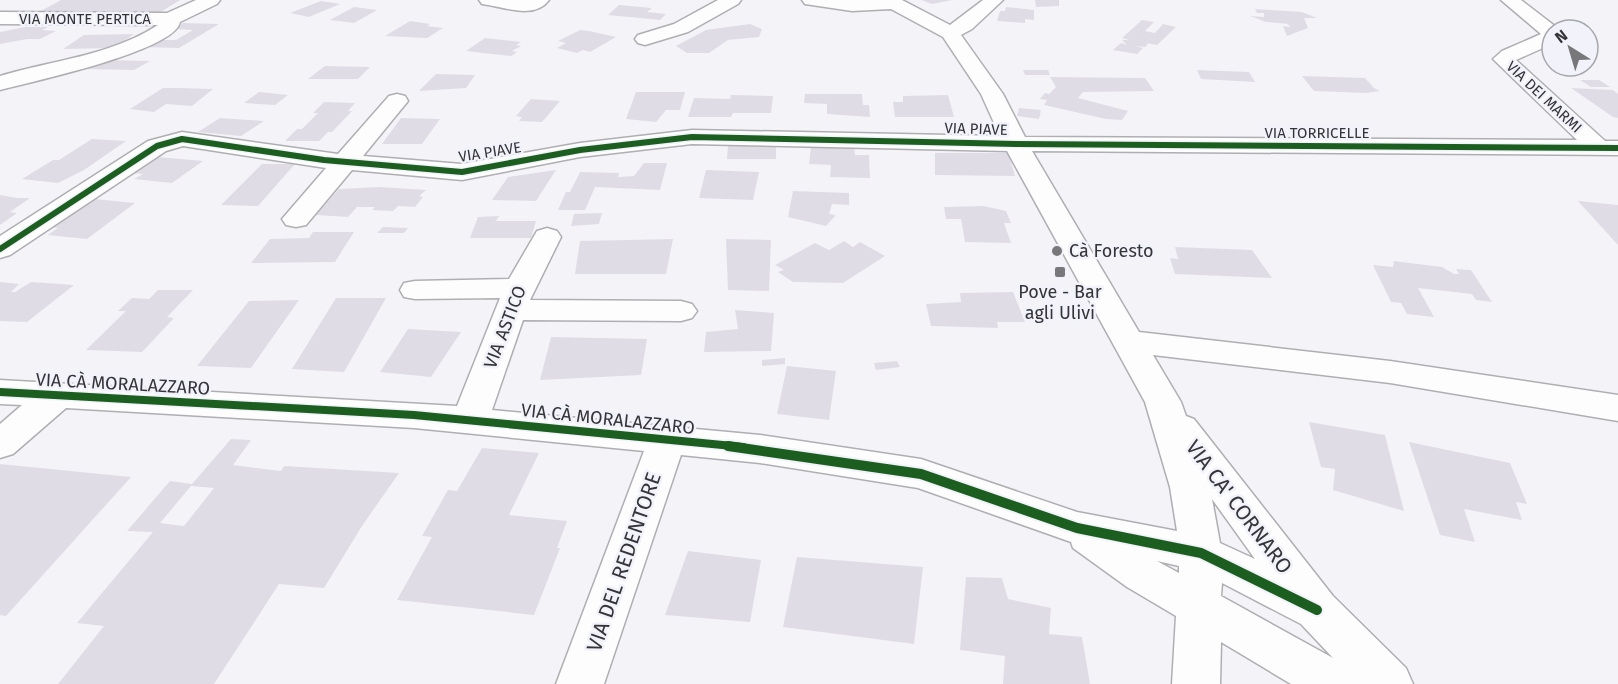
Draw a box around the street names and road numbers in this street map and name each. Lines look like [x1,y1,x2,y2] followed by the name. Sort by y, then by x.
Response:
[19,10,151,28] street label: VIA MONTE PERTICA
[1502,57,1586,137] street label: VIA DEI MARMI
[944,119,1008,139] street label: VIA PIAVE
[1265,124,1369,142] street label: VIA TORRICELLE
[457,138,523,166] street label: VIA PIAVE
[479,282,531,372] street label: VIA ASTICO
[35,367,211,400] street label: VIA CÀ MORALAZZARO
[520,398,696,439] street label: VIA CÀ MORALAZZARO
[1180,435,1298,579] street label: VIA CA' CORNARO
[581,469,667,655] street label: VIA DEL REDENTORE

